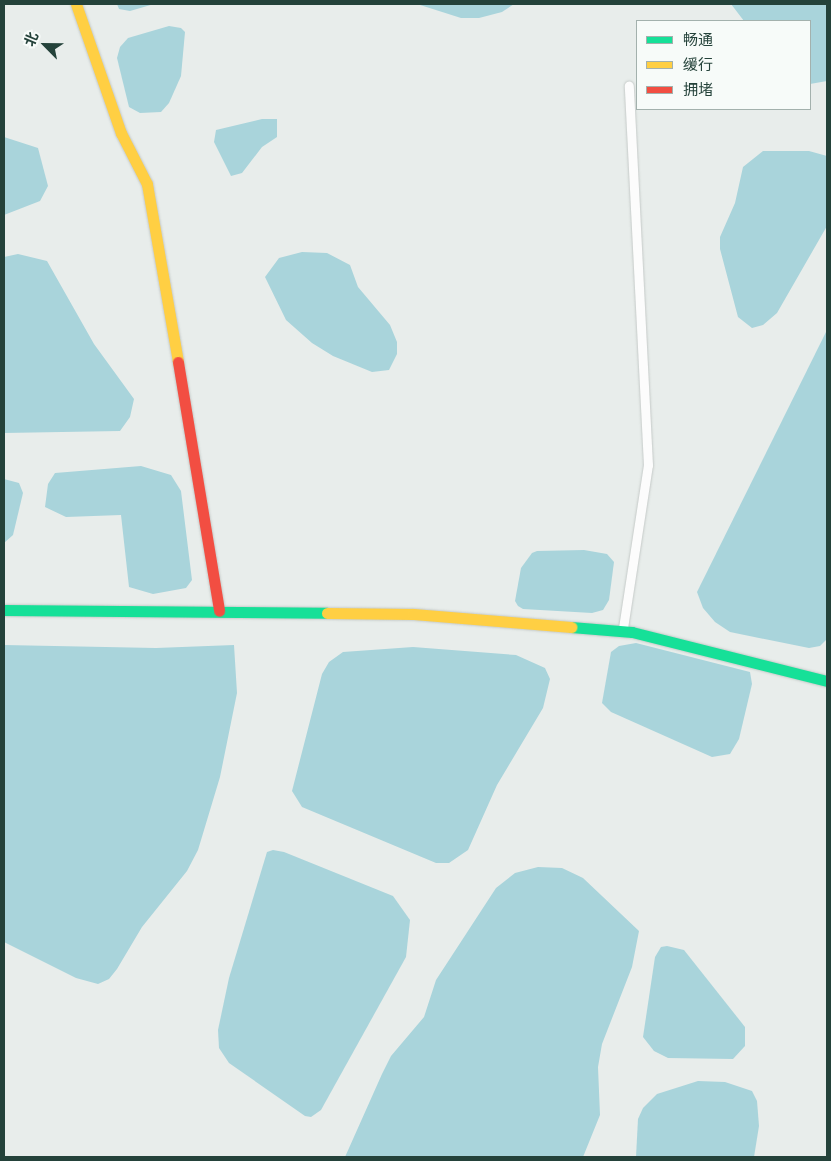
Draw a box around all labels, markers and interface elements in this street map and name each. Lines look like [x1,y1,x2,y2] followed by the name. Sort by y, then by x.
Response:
[20,20,70,70] north arrow
[636,20,811,110] legend
[18,28,43,49] text: 北
[683,28,713,51] text: 畅通
[683,53,713,76] text: 缓行
[683,78,713,101] text: 拥堵

